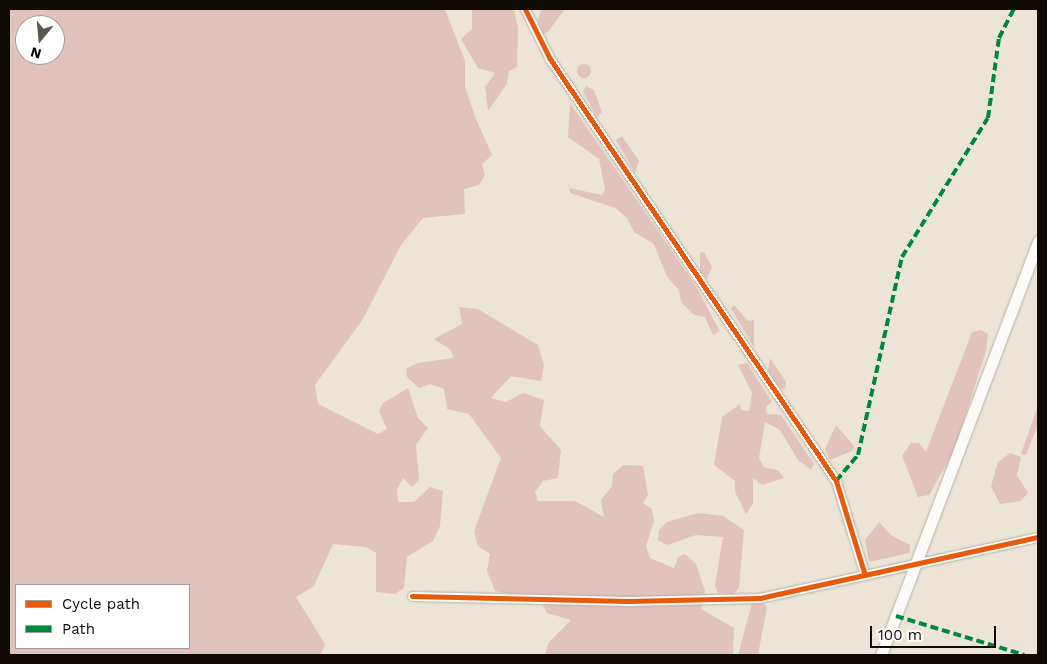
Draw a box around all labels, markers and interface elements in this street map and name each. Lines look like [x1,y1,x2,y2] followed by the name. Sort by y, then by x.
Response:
[15,15,65,65] north arrow
[29,44,43,63] text: N
[15,584,190,649] legend
[62,595,140,613] text: Cycle path
[872,616,998,648] scale bar
[62,620,95,638] text: Path
[878,626,922,644] text: 100 m

